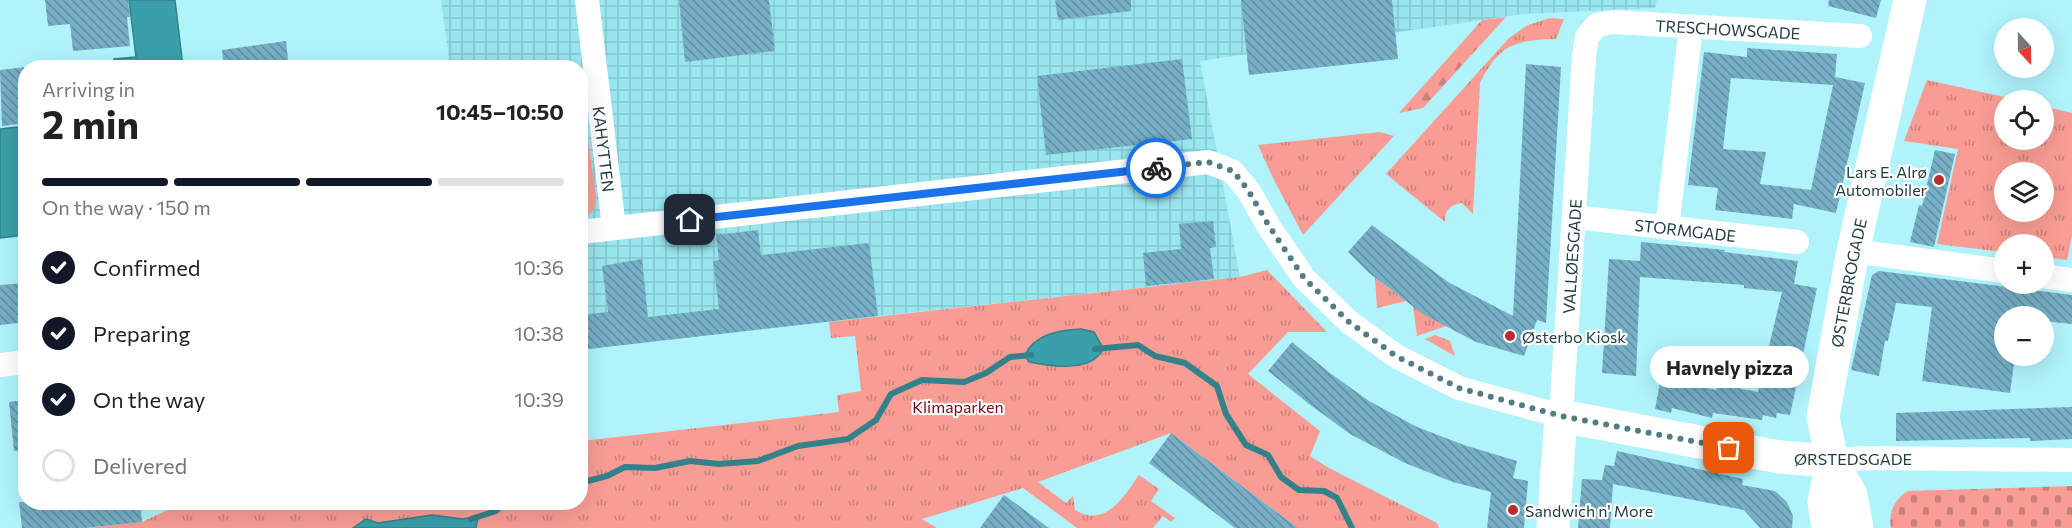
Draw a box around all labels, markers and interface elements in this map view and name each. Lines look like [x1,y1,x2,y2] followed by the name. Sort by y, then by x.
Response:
[1655,15,1801,42] street label: TRESCHOWSGADE
[1994,18,2054,78] north arrow
[1994,18,2054,366] map controls
[42,77,135,101] text: Arriving in
[1994,90,2054,150] button: locate
[436,98,564,125] text: 10:45–10:50
[42,99,139,147] text: 2 min
[590,105,619,193] street label: KAHYTTEN
[1126,138,1186,198] courier
[1140,152,1173,185] icon: bike
[1835,162,1928,199] place label: Lars E. Alrø Automobiler
[1994,162,2054,222] button: layers
[1932,173,1946,187] marker: Lars E. Alrø Automobiler
[664,194,715,245] pin
[42,195,211,219] text: On the way · 150 m
[1558,198,1584,314] street label: VALLØESGADE
[673,203,706,236] icon: home
[1634,214,1737,245] street label: STORMGADE
[1826,216,1870,349] street label: ØSTERBROGADE
[1994,234,2054,294] button: +
[42,251,75,284] icon: check
[93,254,200,281] text: Confirmed
[514,255,564,279] text: 10:36
[1994,306,2054,366] button: −
[42,317,75,350] icon: check
[93,320,190,347] text: Preparing
[514,321,564,345] text: 10:38
[1522,327,1626,346] place label: Østerbo Kiosk
[1503,329,1517,343] marker: Østerbo Kiosk
[1650,346,1808,388] callout: Havnely pizza
[1666,355,1793,379] text: Havnely pizza
[42,383,75,416] icon: check
[93,386,205,413] text: On the way
[514,387,564,411] text: 10:39
[912,397,1004,416] park label: Klimaparken
[1703,422,1754,473] pin
[1712,431,1745,464] icon: bag
[1794,449,1912,468] street label: ØRSTEDSGADE
[93,452,187,479] text: Delivered
[1525,501,1653,520] place label: Sandwich n' More
[1506,503,1520,517] marker: Sandwich n' More

